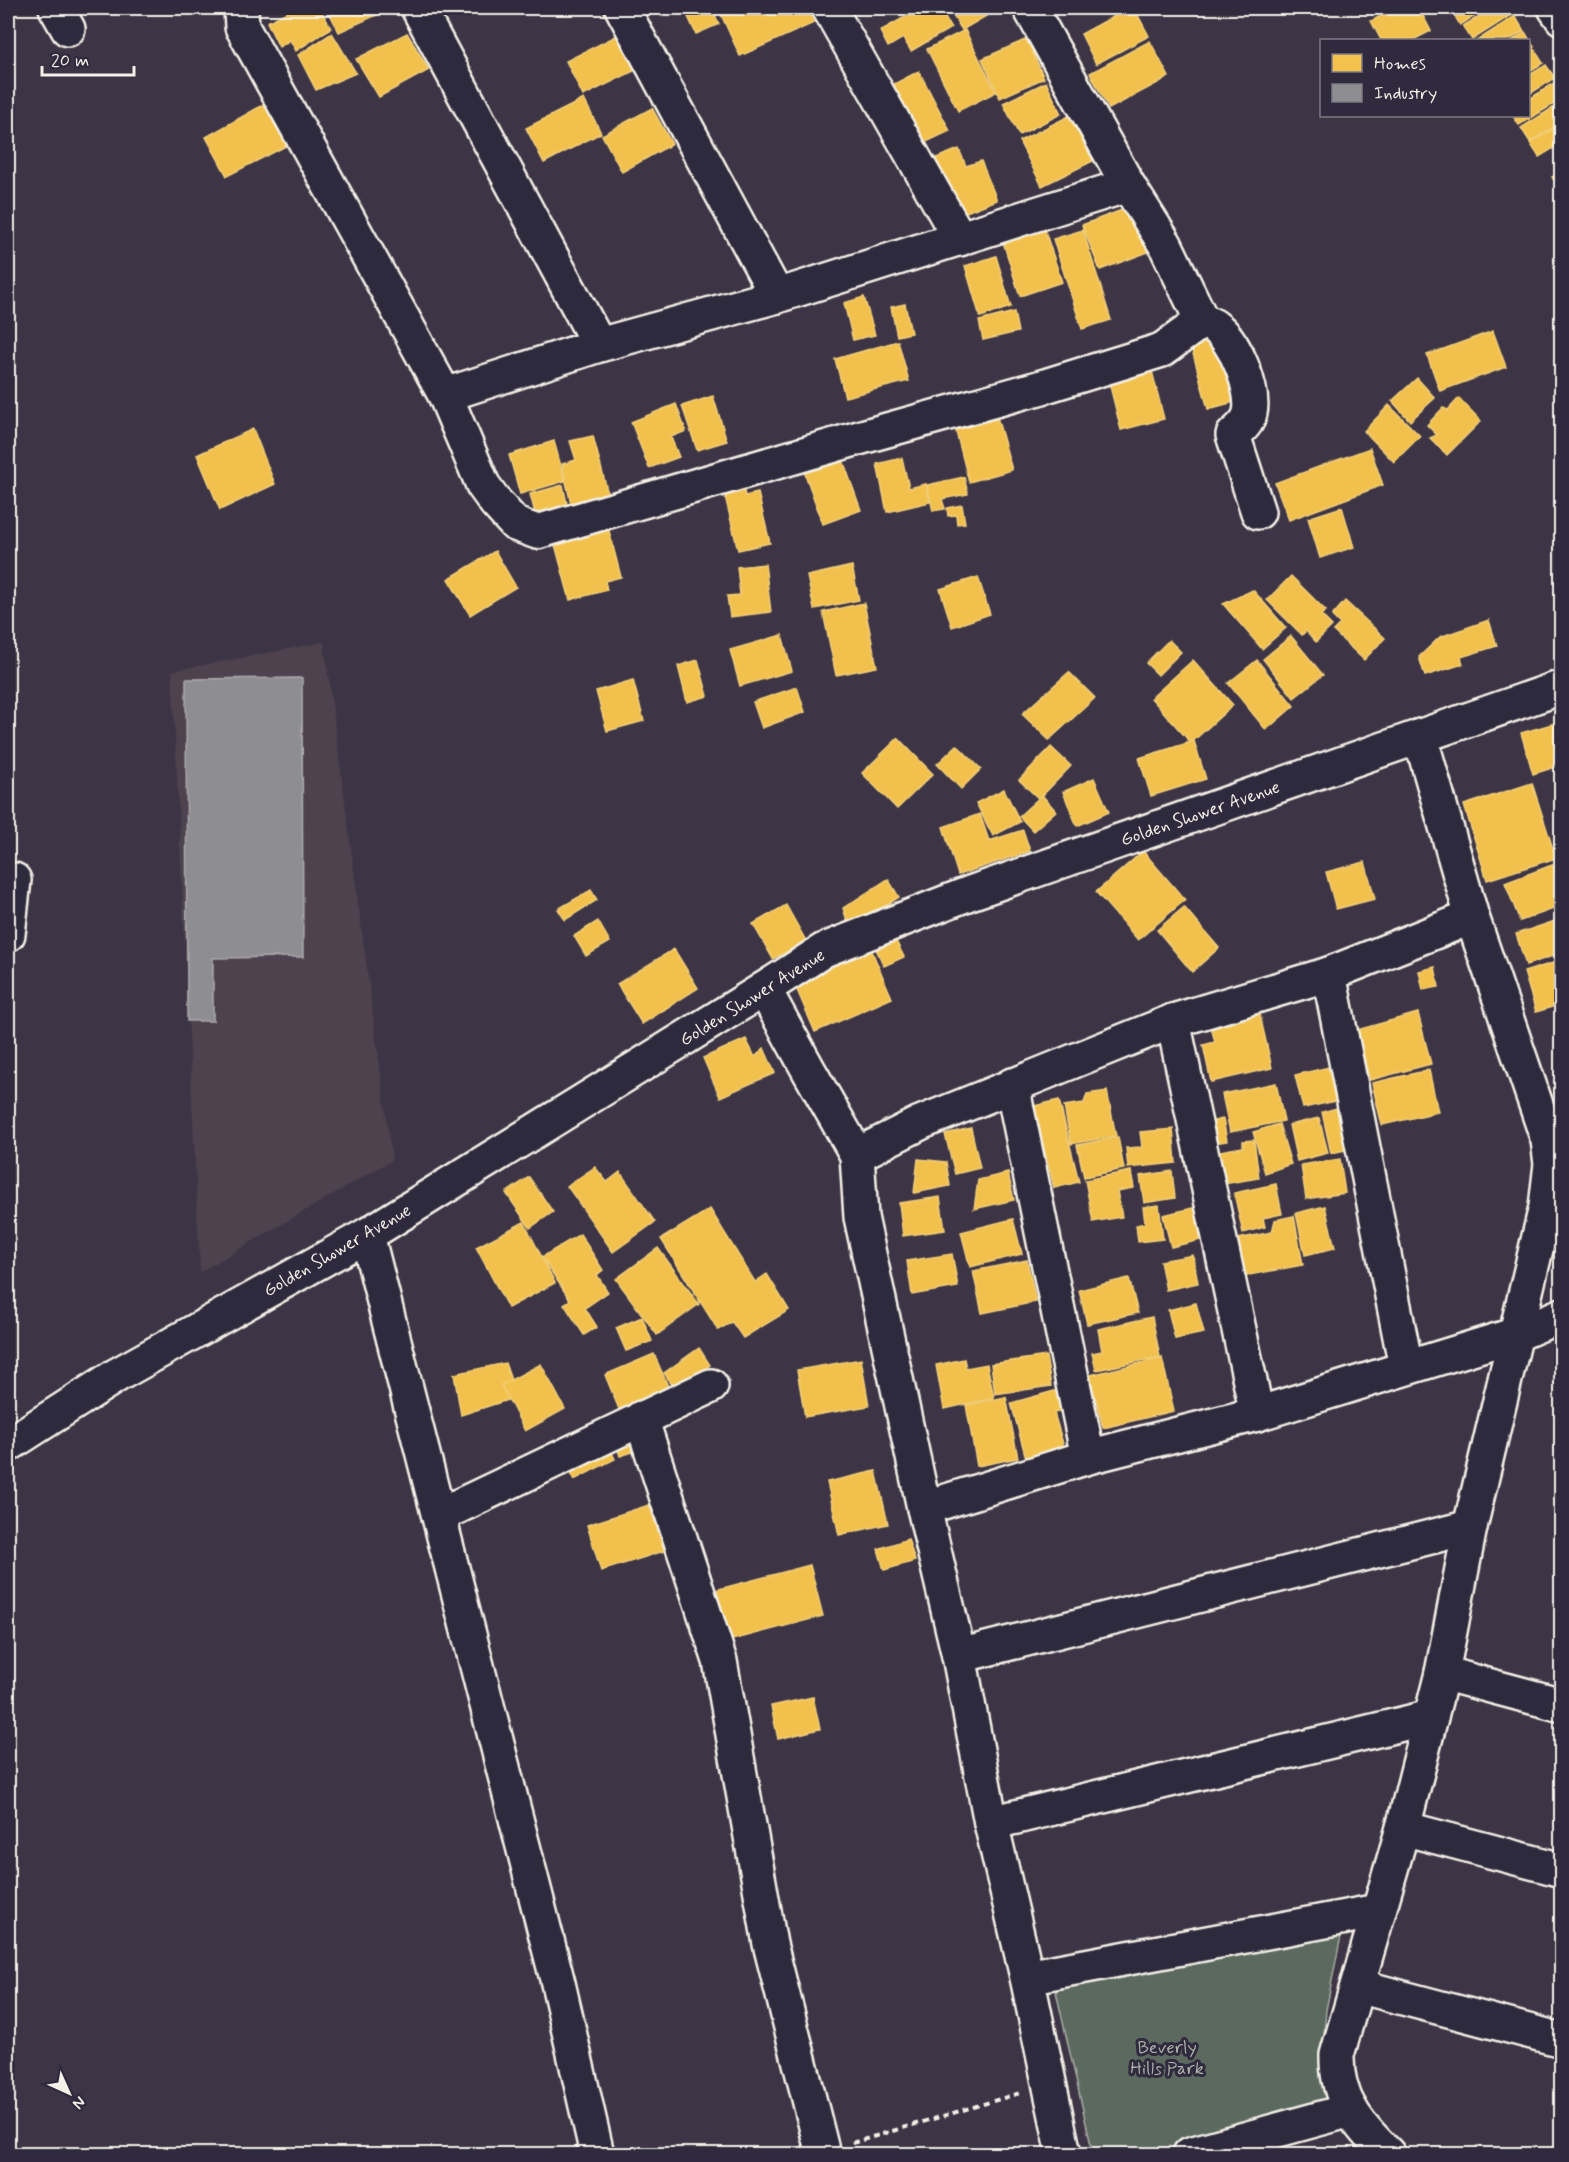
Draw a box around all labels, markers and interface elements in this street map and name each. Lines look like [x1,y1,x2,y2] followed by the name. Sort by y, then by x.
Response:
[42,39,134,77] scale bar
[1320,39,1530,117] legend
[51,49,89,73] text: 20 m
[1374,52,1426,76] text: Homes
[1374,82,1437,106] text: Industry
[1117,775,1283,852] street label: Golden Shower Avenue
[675,943,830,1052] street label: Golden Shower Avenue
[259,1199,416,1303] street label: Golden Shower Avenue
[1130,2036,1204,2081] park label: Beverly Hills Park
[39,2063,99,2123] north arrow
[67,2091,90,2114] text: N

